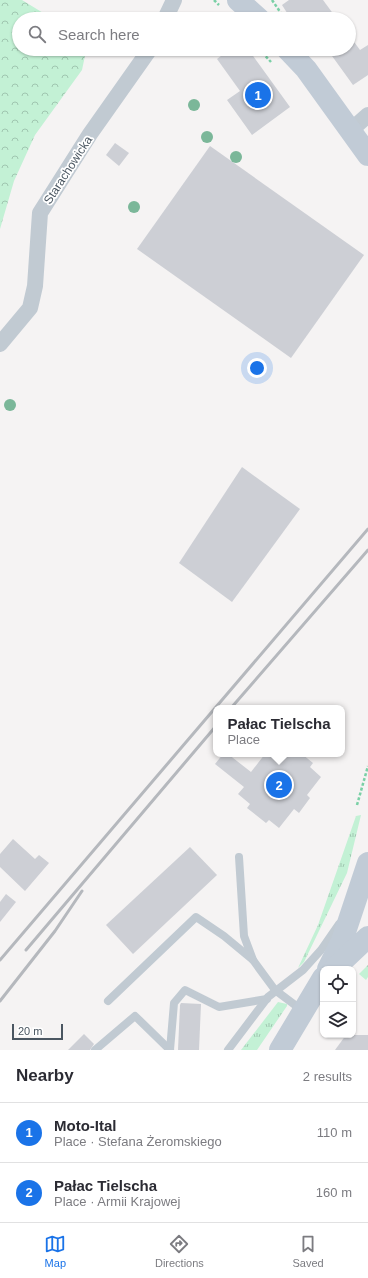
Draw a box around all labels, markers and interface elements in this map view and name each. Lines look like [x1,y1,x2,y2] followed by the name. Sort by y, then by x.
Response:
[12,12,356,56] search box
[26,23,48,45] icon: search
[58,26,140,43] text: Search here
[245,80,271,110] pin: 1
[41,133,95,207] street label: Starachowicka
[247,358,267,378] your location
[213,705,345,757] popup
[227,715,331,732] text: Pałac Tielscha
[227,732,260,747] text: Place
[266,770,292,800] pin: 2
[320,966,356,1038] map controls
[320,966,356,1002] button: locate
[320,1002,356,1038] button: layers
[12,1022,63,1041] scale bar
[18,1025,42,1037] text: 20 m
[16,1066,74,1085] text: Nearby
[303,1069,352,1084] text: 2 results
[54,1117,116,1134] text: Moto-Ital
[25,1125,33,1140] text: 1
[317,1125,352,1140] text: 110 m
[54,1134,222,1149] text: Place · Stefana Żeromskiego
[54,1177,157,1194] text: Pałac Tielscha
[25,1185,33,1200] text: 2
[316,1185,352,1200] text: 160 m
[54,1194,180,1209] text: Place · Armii Krajowej
[44,1233,66,1269] tab: Map
[155,1233,204,1269] tab: Directions
[292,1233,324,1269] tab: Saved

